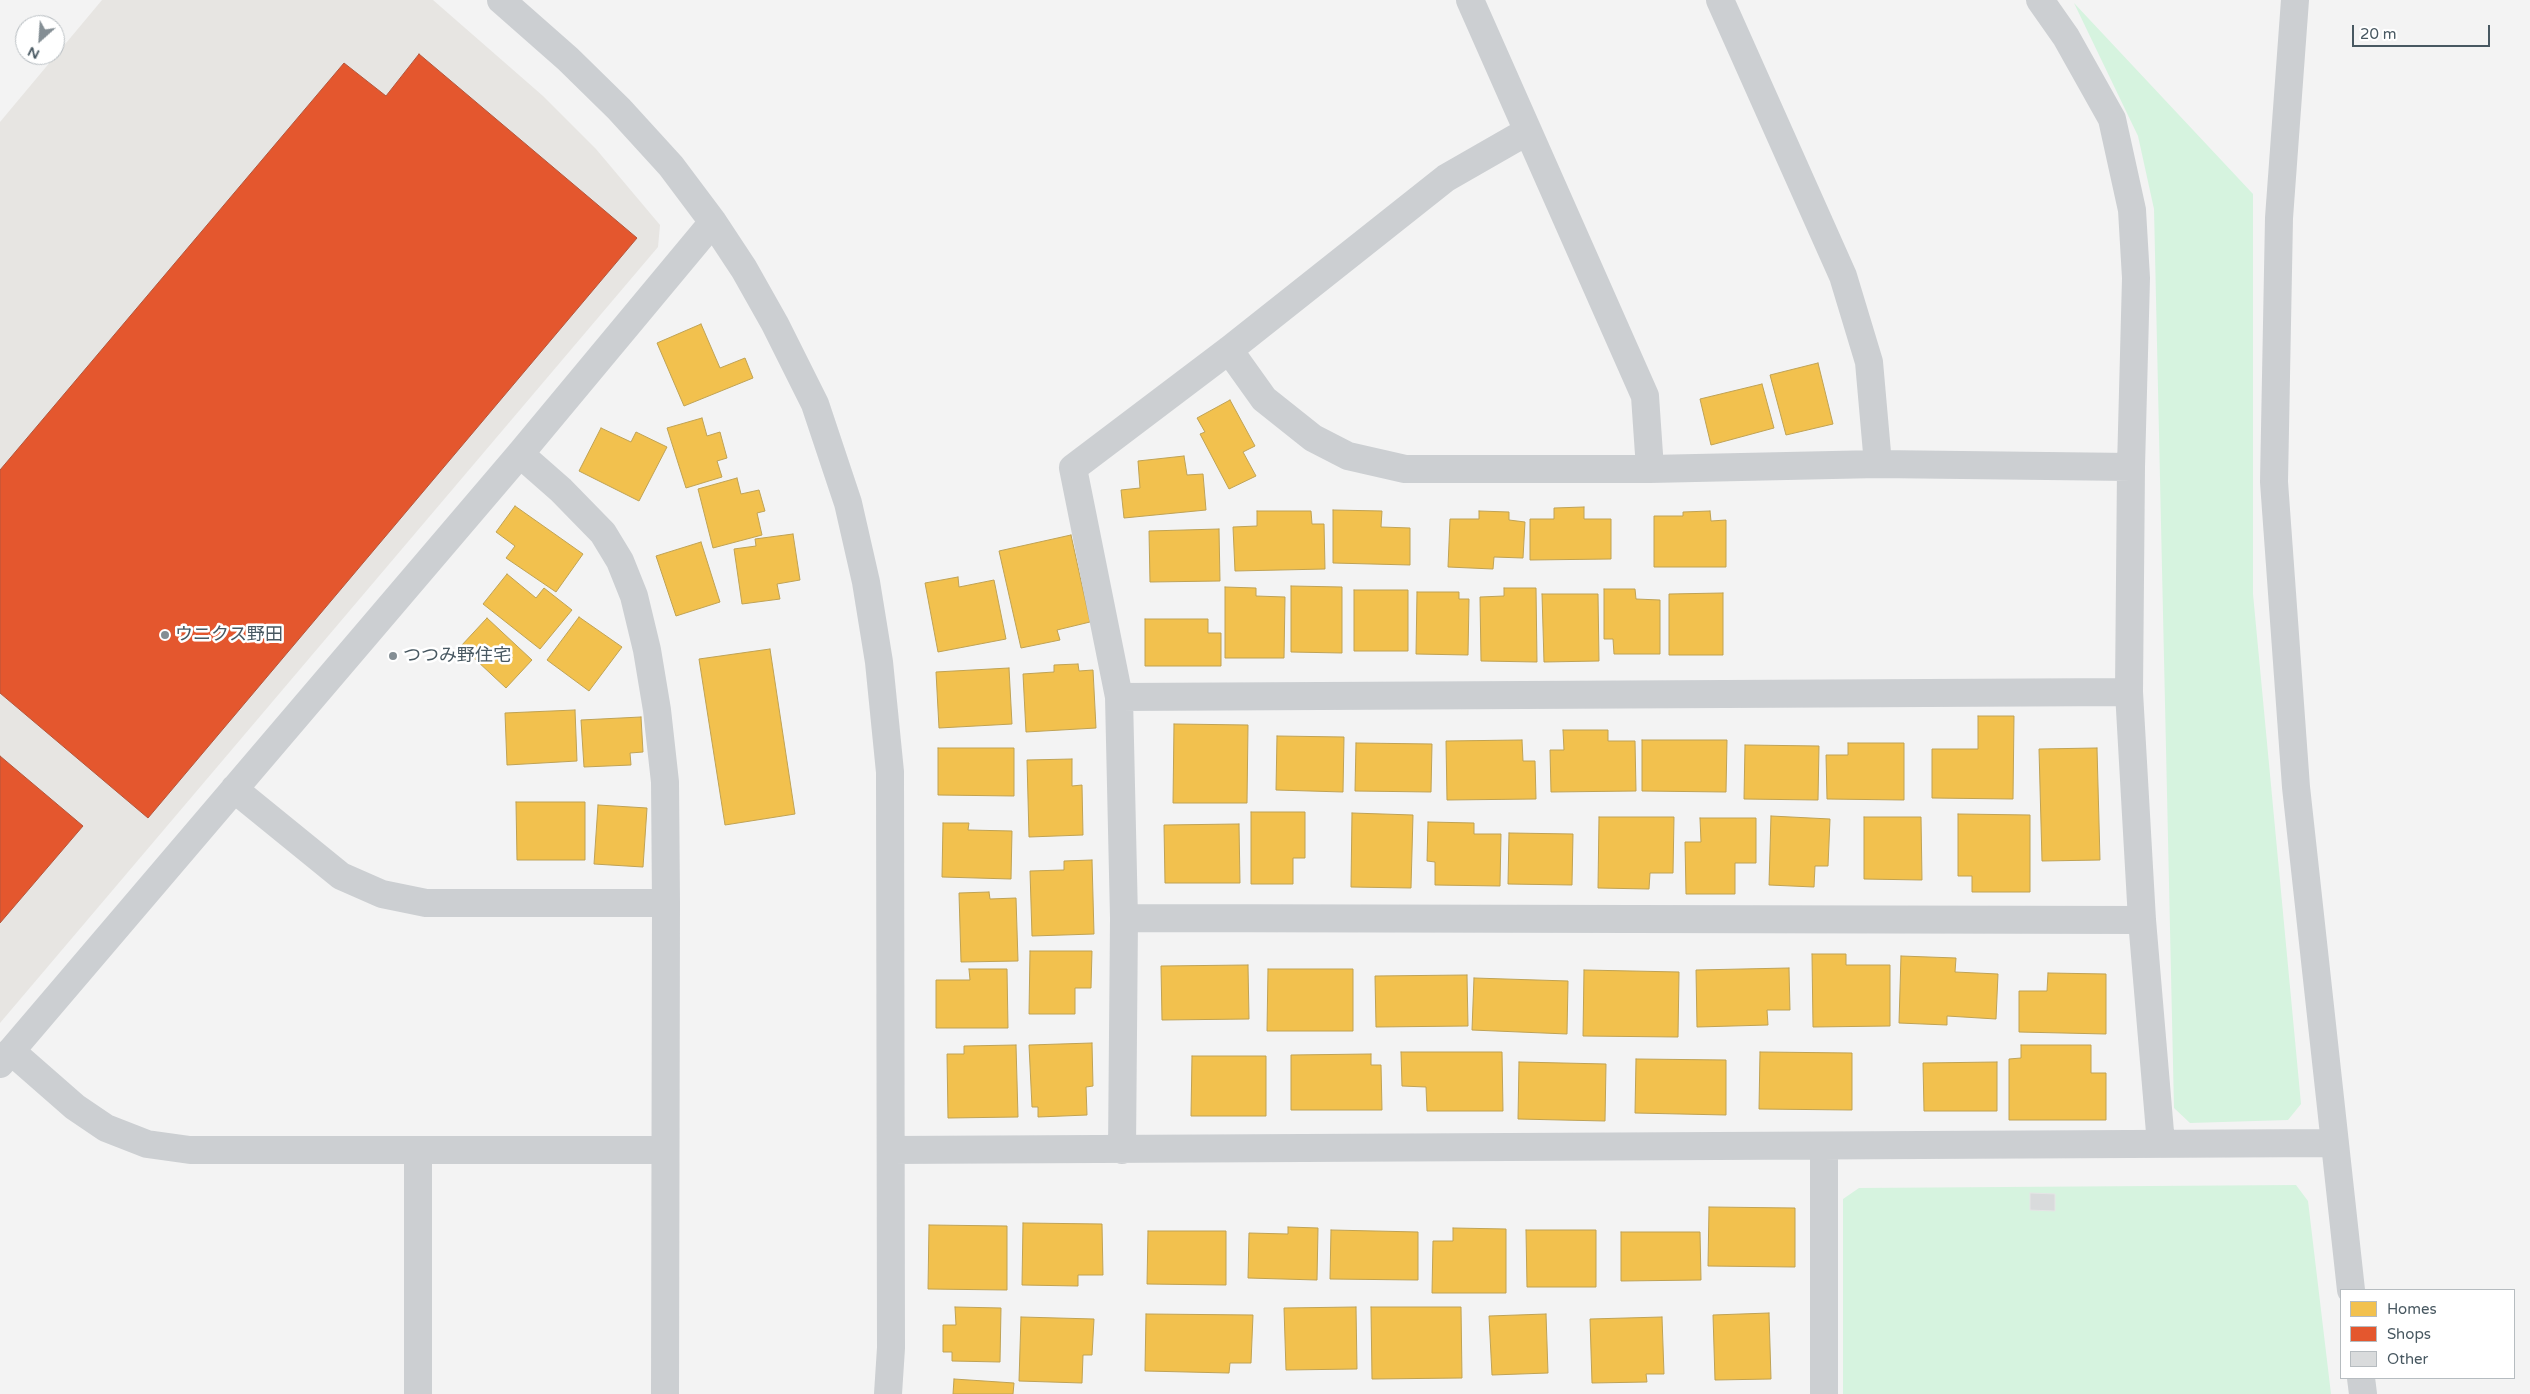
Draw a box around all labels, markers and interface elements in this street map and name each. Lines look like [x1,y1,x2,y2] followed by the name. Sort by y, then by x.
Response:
[15,15,65,65] north arrow
[2355,15,2492,47] scale bar
[2360,25,2397,43] text: 20 m
[25,43,42,63] text: N
[175,624,283,646] place label: ウニクス野田
[159,629,171,641] marker: ウニクス野田
[403,645,511,667] place label: つつみ野住宅
[387,650,399,662] marker: つつみ野住宅
[2340,1289,2515,1379] legend
[2387,1300,2437,1318] text: Homes
[2387,1325,2431,1343] text: Shops
[2387,1350,2428,1368] text: Other

